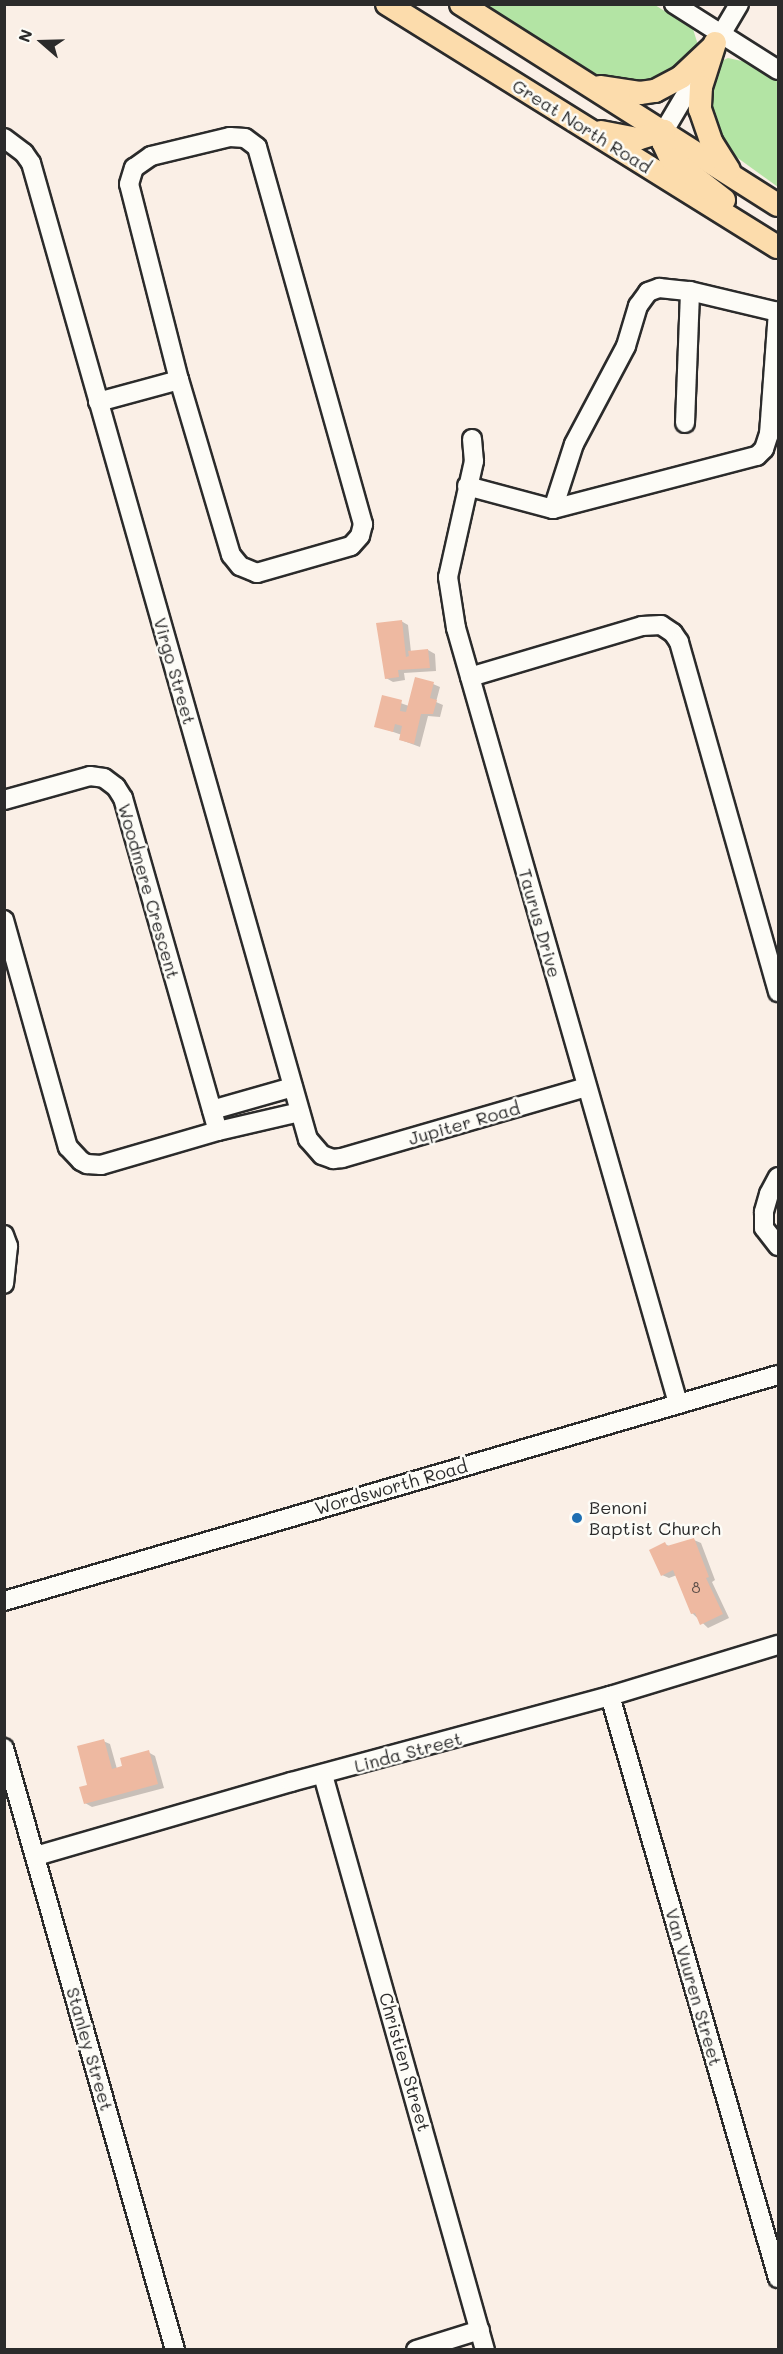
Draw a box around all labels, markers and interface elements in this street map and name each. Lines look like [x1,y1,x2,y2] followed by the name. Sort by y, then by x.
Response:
[12,12,72,72] north arrow
[13,26,37,45] text: N
[508,74,656,178] street label: Great North Road
[149,615,201,727] street label: Virgo Street
[114,801,184,981] street label: Woodmere Crescent
[514,866,566,980] street label: Taurus Drive
[406,1097,522,1149] street label: Jupiter Road
[312,1455,470,1519] street label: Wordsworth Road
[589,1497,721,1540] place label: Benoni Baptist Church
[570,1511,584,1525] marker: Benoni Baptist Church
[691,1579,701,1597] house number: 8
[352,1727,464,1777] street label: Linda Street
[661,1906,727,2068] street label: Van Vuuren Street
[62,1985,118,2113] street label: Stanley Street
[375,1990,435,2134] street label: Christien Street

